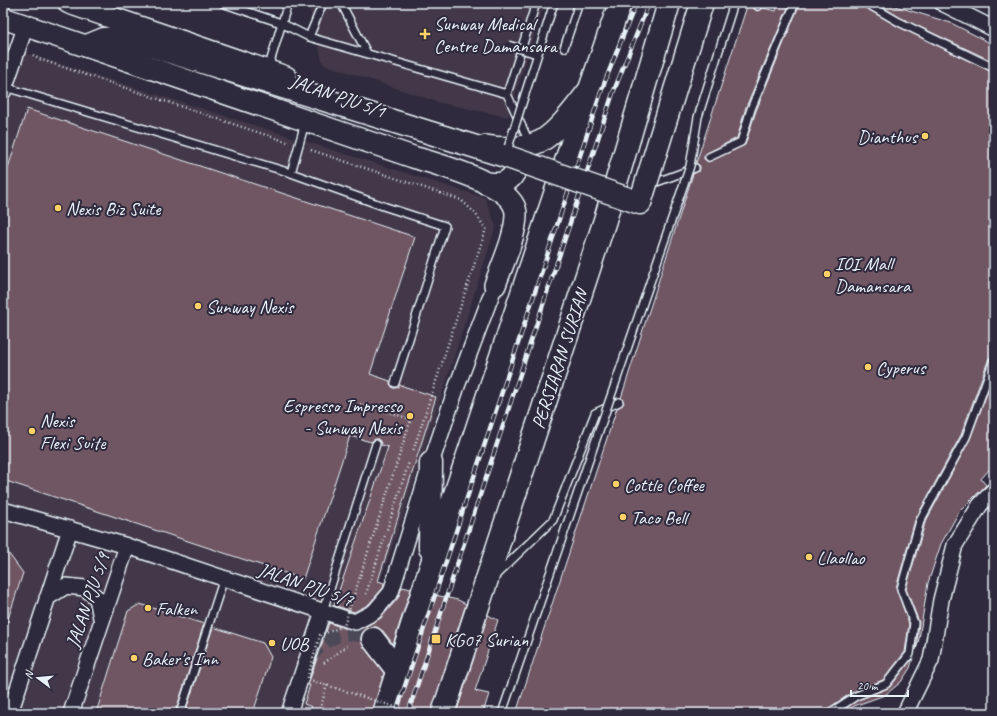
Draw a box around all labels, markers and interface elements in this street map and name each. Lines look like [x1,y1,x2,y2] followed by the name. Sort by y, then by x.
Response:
[434,12,559,58] place label: Sunway Medical Centre Damansara
[419,28,431,40] marker: Sunway Medical Centre Damansara
[286,68,390,124] street label: JALAN PJU 5/1
[858,125,920,149] place label: Dianthus
[920,131,930,141] marker: Dianthus
[66,197,162,221] place label: Nexis Biz Suite
[53,203,63,213] marker: Nexis Biz Suite
[835,252,912,298] place label: IOI Mall Damansara
[822,269,832,279] marker: IOI Mall Damansara
[526,284,595,432] street label: PERSIARAN SURIAN
[206,295,295,319] place label: Sunway Nexis
[193,301,203,311] marker: Sunway Nexis
[876,356,928,380] place label: Cyperus
[863,362,873,372] marker: Cyperus
[283,394,404,440] place label: Espresso Impresso - Sunway Nexis
[40,409,107,455] place label: Nexis Flexi Suite
[405,411,415,421] marker: Espresso Impresso - Sunway Nexis
[27,426,37,436] marker: Nexis Flexi Suite
[624,473,706,497] place label: Cottle Coffee
[611,479,621,489] marker: Cottle Coffee
[631,506,690,530] place label: Taco Bell
[618,512,628,522] marker: Taco Bell
[817,546,866,570] place label: Llaollao
[60,548,116,652] street label: JALAN PJU 5/9
[804,552,814,562] marker: Llaollao
[254,557,358,613] street label: JALAN PJU 5/7
[156,597,199,621] place label: Falken
[143,603,153,613] marker: Falken
[445,628,529,652] place label: KG07 Surian
[280,632,310,656] place label: UOB
[430,633,442,645] marker: KG07 Surian
[267,638,277,648] marker: UOB
[142,647,220,671] place label: Baker's Inn
[129,653,139,663] marker: Baker's Inn
[18,658,58,698] north arrow
[21,668,37,680] text: N
[851,672,908,698] scale bar
[857,678,879,694] text: 20 m

